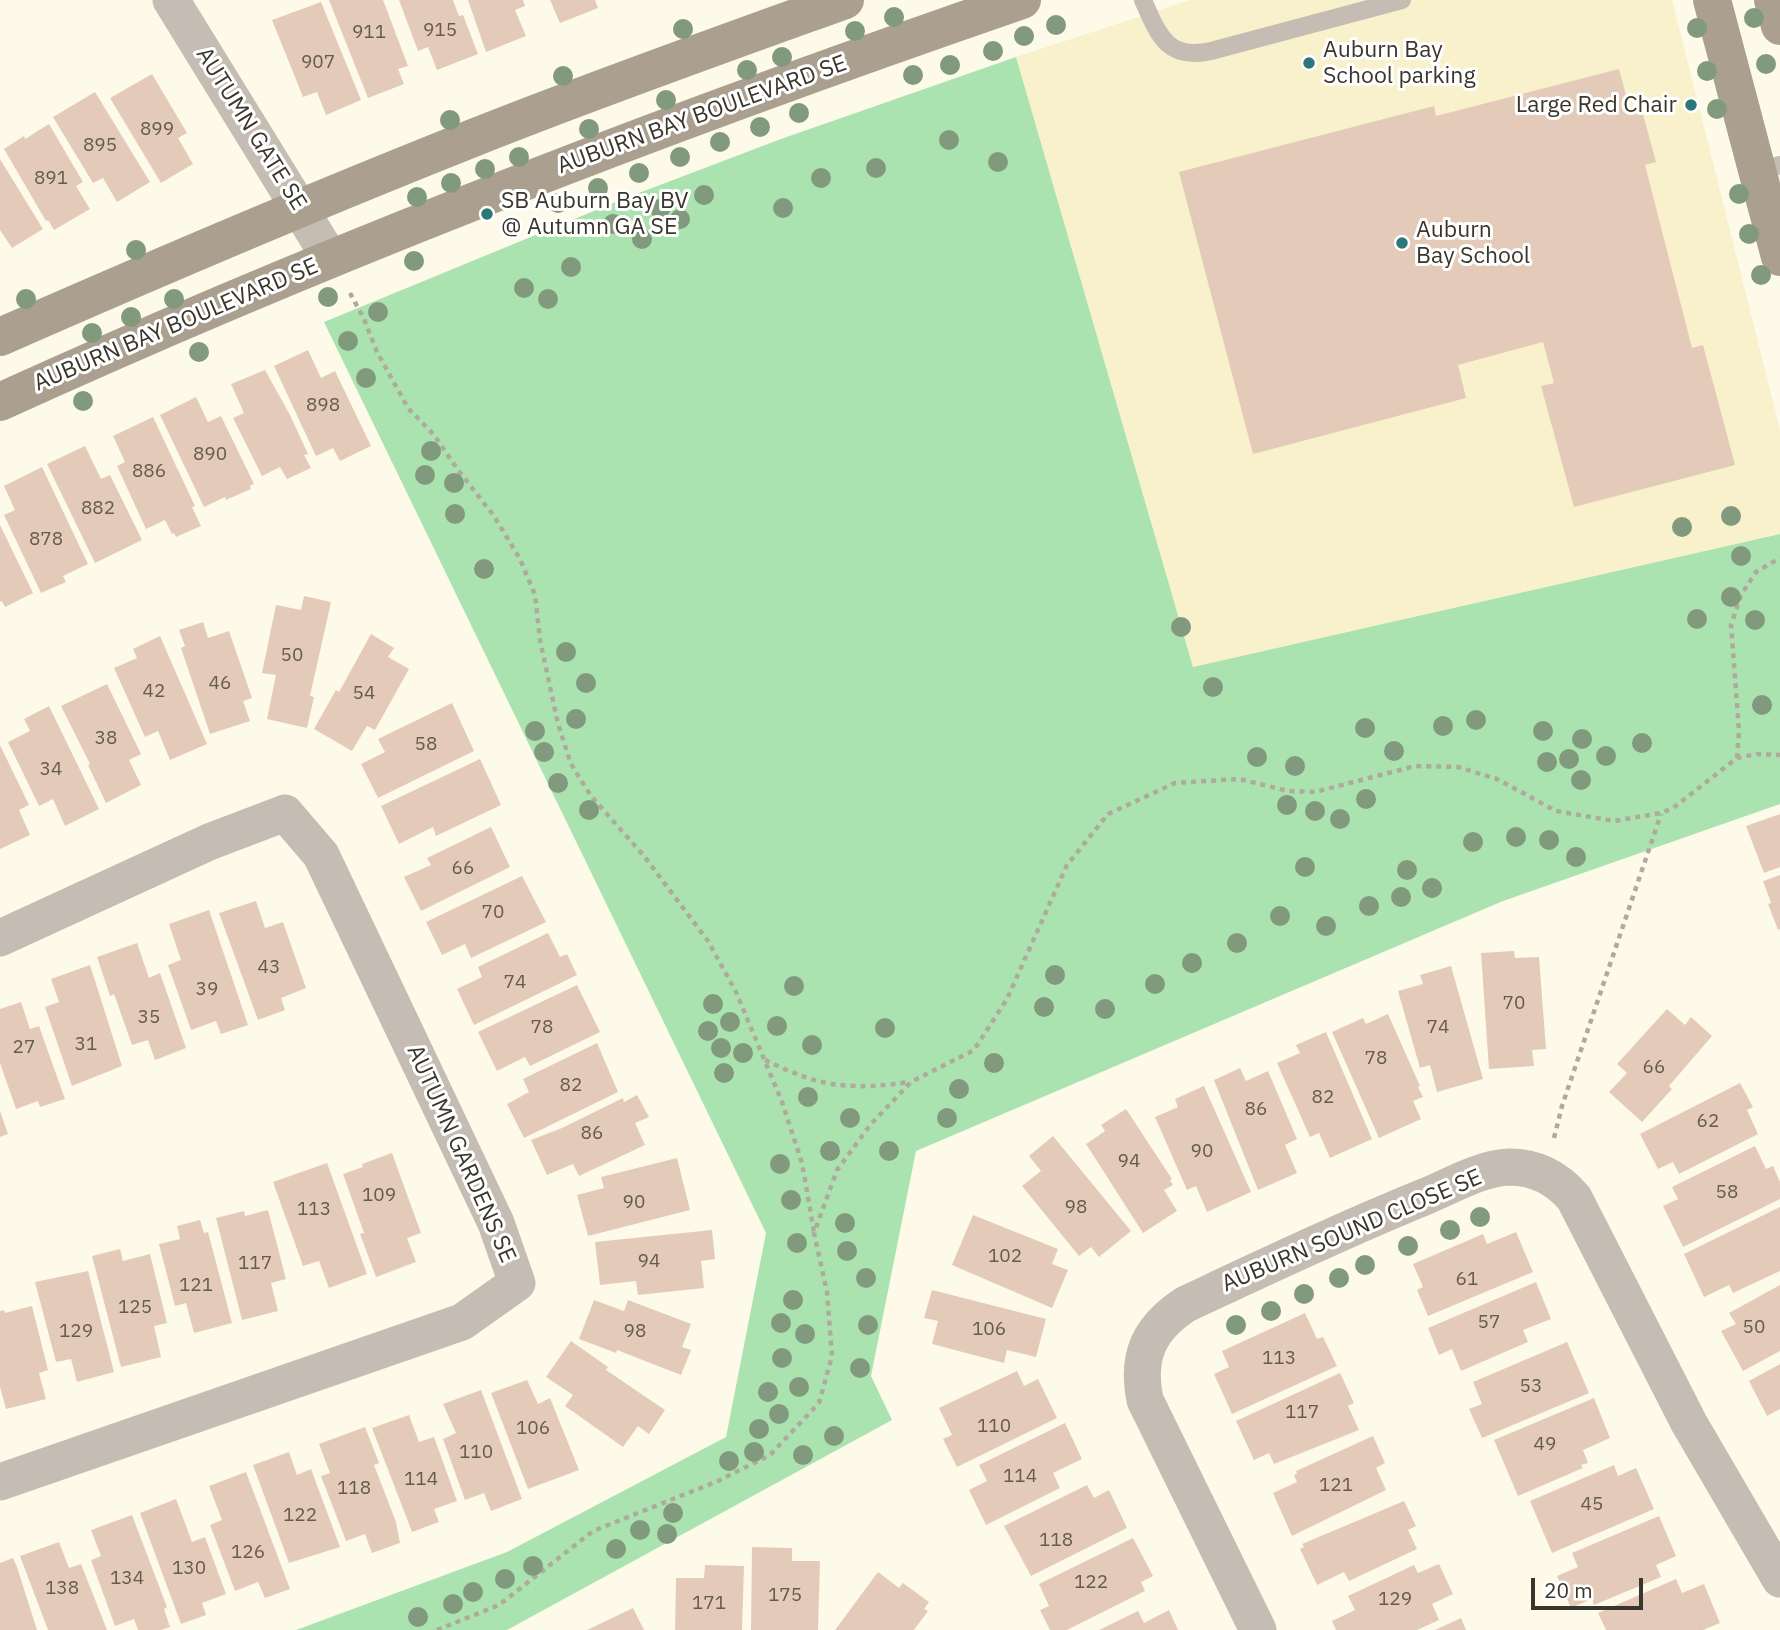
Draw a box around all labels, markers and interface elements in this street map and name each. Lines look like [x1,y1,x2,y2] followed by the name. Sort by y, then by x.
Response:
[423,20,457,42] house number: 915
[352,22,386,44] house number: 911
[1323,36,1476,90] place label: Auburn Bay School parking
[190,42,312,216] street label: AUTUMN GATE SE
[553,50,851,180] street label: AUBURN BAY BOULEVARD SE
[301,52,335,74] house number: 907
[1301,55,1317,71] marker: Auburn Bay School parking
[1516,91,1677,119] place label: Large Red Chair
[1683,97,1699,113] marker: Large Red Chair
[140,119,174,141] house number: 899
[83,135,117,157] house number: 895
[34,168,68,190] house number: 891
[501,187,689,241] place label: SB Auburn Bay BV @ Autumn GA SE
[479,206,495,222] marker: SB Auburn Bay BV @ Autumn GA SE
[1416,216,1530,270] place label: Auburn Bay School
[1394,235,1410,251] marker: Auburn Bay School
[30,252,322,398] street label: AUBURN BAY BOULEVARD SE
[306,395,340,417] house number: 898
[193,444,227,466] house number: 890
[132,461,166,483] house number: 886
[81,498,115,520] house number: 882
[29,529,63,551] house number: 878
[281,645,303,667] house number: 50
[209,673,231,695] house number: 46
[143,681,165,703] house number: 42
[353,683,375,705] house number: 54
[95,728,117,750] house number: 38
[415,734,437,756] house number: 58
[40,759,62,781] house number: 34
[452,858,474,880] house number: 66
[482,902,504,924] house number: 70
[258,957,280,979] house number: 43
[504,972,526,994] house number: 74
[196,979,218,1001] house number: 39
[1503,993,1525,1015] house number: 70
[138,1007,160,1029] house number: 35
[531,1017,553,1039] house number: 78
[1427,1017,1449,1039] house number: 74
[75,1034,97,1056] house number: 31
[13,1037,35,1059] house number: 27
[401,1041,521,1267] street label: AUTUMN GARDENS SE
[1365,1048,1387,1070] house number: 78
[1643,1057,1665,1079] house number: 66
[560,1075,582,1097] house number: 82
[1312,1087,1334,1109] house number: 82
[1245,1099,1267,1121] house number: 86
[1697,1111,1719,1133] house number: 62
[581,1123,603,1145] house number: 86
[1191,1141,1213,1163] house number: 90
[1118,1151,1140,1173] house number: 94
[1218,1164,1486,1298] street label: AUBURN SOUND CLOSE SE
[1716,1182,1738,1204] house number: 58
[362,1185,396,1207] house number: 109
[623,1192,645,1214] house number: 90
[1065,1197,1087,1219] house number: 98
[297,1199,331,1221] house number: 113
[988,1246,1022,1268] house number: 102
[638,1251,660,1273] house number: 94
[238,1253,272,1275] house number: 117
[1456,1269,1478,1291] house number: 61
[179,1275,213,1297] house number: 121
[118,1297,152,1319] house number: 125
[1478,1312,1500,1334] house number: 57
[1743,1317,1765,1339] house number: 50
[972,1319,1006,1341] house number: 106
[59,1321,93,1343] house number: 129
[624,1321,646,1343] house number: 98
[1262,1348,1296,1370] house number: 113
[1520,1376,1542,1398] house number: 53
[1285,1402,1319,1424] house number: 117
[977,1416,1011,1438] house number: 110
[516,1418,550,1440] house number: 106
[1534,1434,1556,1456] house number: 49
[459,1442,493,1464] house number: 110
[1003,1466,1037,1488] house number: 114
[404,1469,438,1491] house number: 114
[1319,1475,1353,1497] house number: 121
[337,1478,371,1500] house number: 118
[1581,1494,1603,1516] house number: 45
[283,1505,317,1527] house number: 122
[1039,1530,1073,1552] house number: 118
[231,1542,265,1564] house number: 126
[172,1558,206,1580] house number: 130
[1535,1564,1647,1608] scale bar
[110,1568,144,1590] house number: 134
[1074,1572,1108,1594] house number: 122
[1544,1576,1593,1604] text: 20 m
[45,1578,79,1600] house number: 138
[768,1585,802,1607] house number: 175
[1378,1589,1412,1611] house number: 129
[692,1593,726,1615] house number: 171

